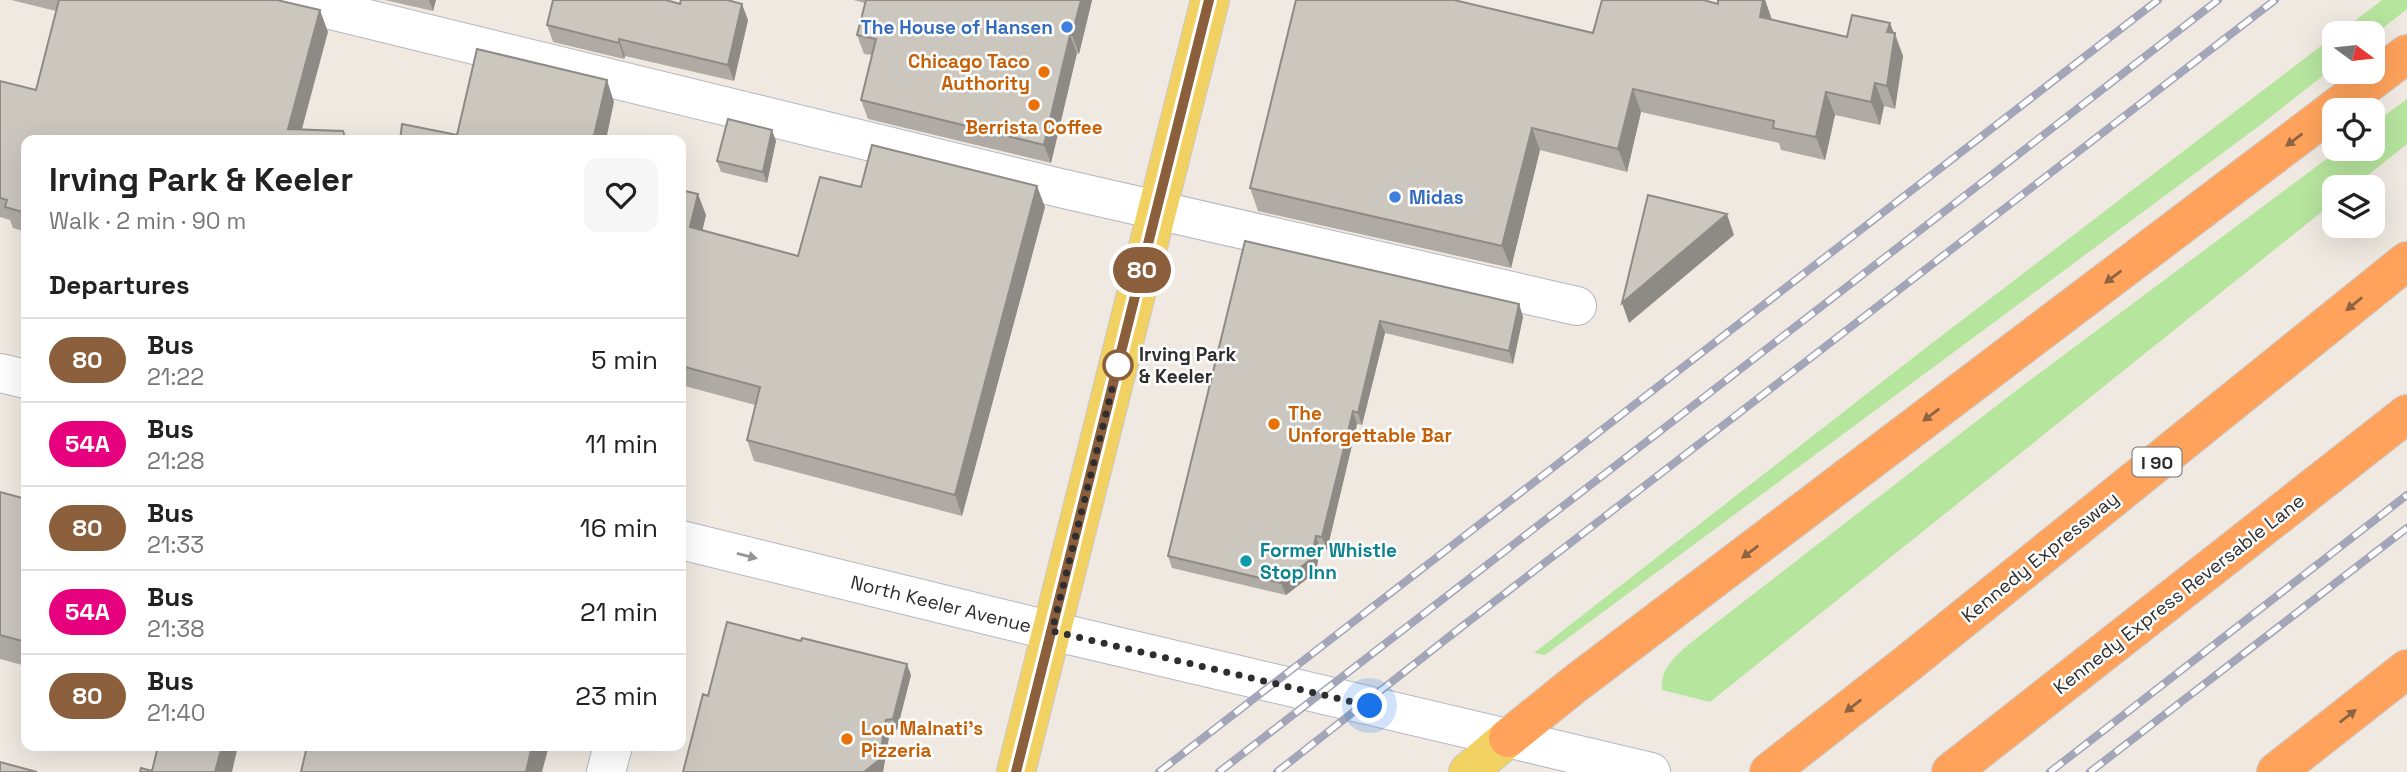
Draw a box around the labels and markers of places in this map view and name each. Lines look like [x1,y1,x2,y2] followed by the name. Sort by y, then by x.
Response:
[861,15,1053,40] place label: The House of Hansen
[1059,19,1075,35] marker: The House of Hansen
[908,49,1030,96] place label: Chicago Taco Authority
[1036,64,1052,80] marker: Chicago Taco Authority
[1026,97,1042,113] marker: Berrista Coffee
[965,115,1103,140] place label: Berrista Coffee
[1409,185,1464,210] place label: Midas
[1387,189,1403,205] marker: Midas
[1139,342,1236,389] place label: Irving Park & Keeler
[1103,350,1133,380] marker: Irving Park & Keeler
[1288,401,1452,448] place label: The Unforgettable Bar
[1266,416,1282,432] marker: The Unforgettable Bar
[1260,538,1397,585] place label: Former Whistle Stop Inn
[1238,553,1254,569] marker: Former Whistle Stop Inn
[861,716,983,763] place label: Lou Malnati's Pizzeria
[839,731,855,747] marker: Lou Malnati's Pizzeria

